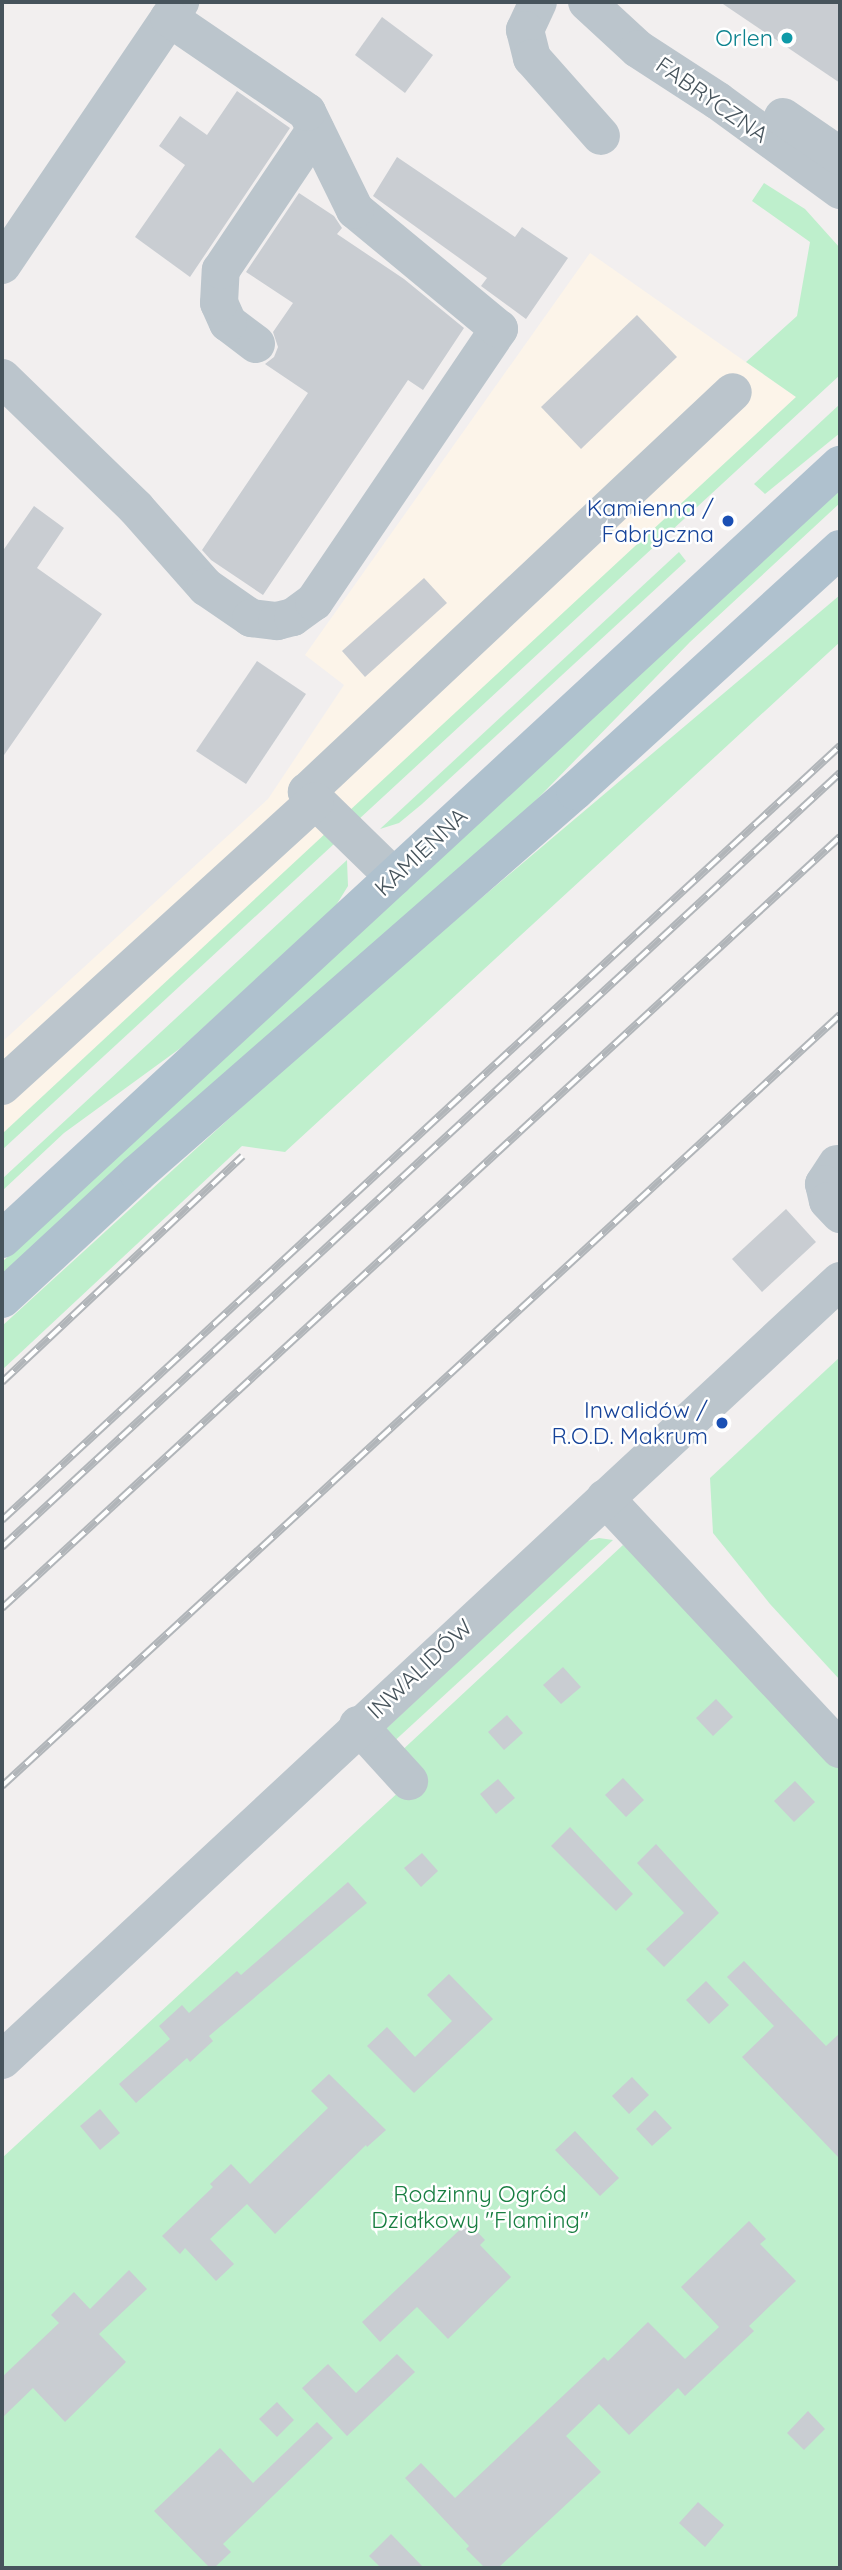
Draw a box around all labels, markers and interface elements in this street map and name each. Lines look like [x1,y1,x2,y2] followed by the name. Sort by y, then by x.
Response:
[715,24,773,52] place label: Orlen
[779,30,795,46] marker: Orlen
[651,51,773,149] street label: FABRYCZNA
[587,494,714,548] place label: Kamienna / Fabryczna
[720,513,736,529] marker: Kamienna / Fabryczna
[369,802,473,902] street label: KAMIENNA
[551,1396,708,1450] place label: Inwalidów / R.O.D. Makrum
[714,1415,730,1431] marker: Inwalidów / R.O.D. Makrum
[362,1613,478,1725] street label: INWALIDÓW
[371,2180,589,2234] park label: Rodzinny Ogród Działkowy "Flaming"

